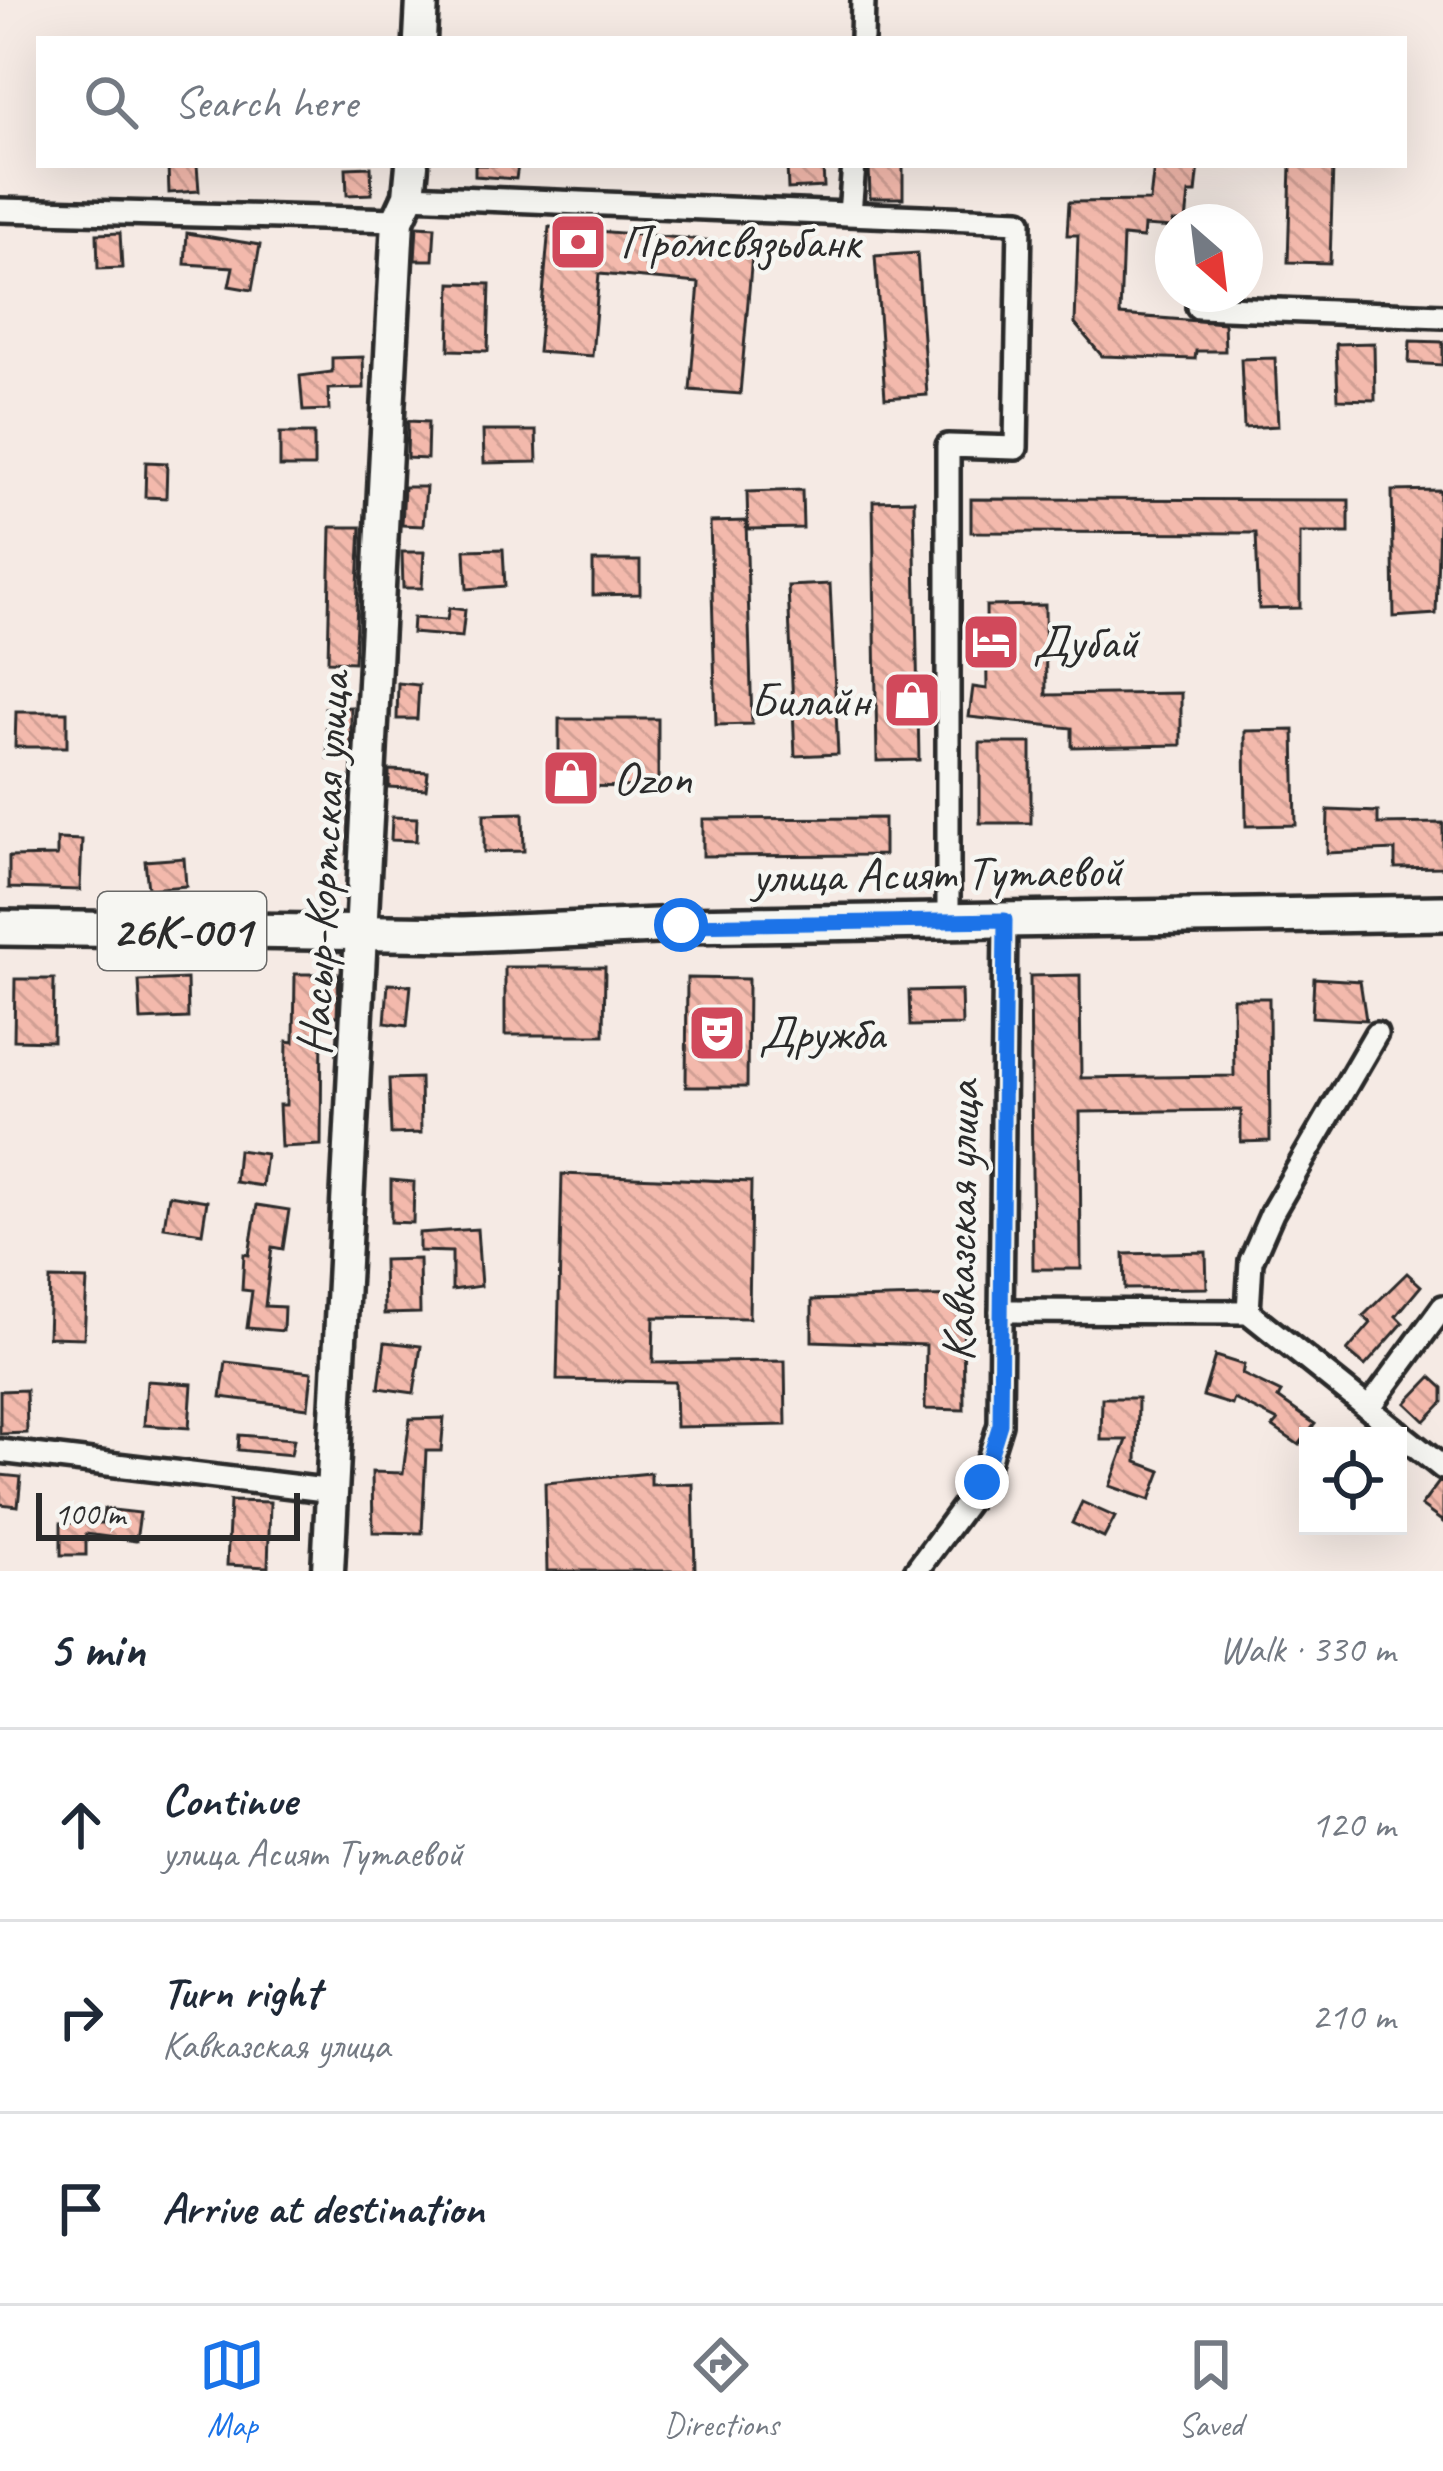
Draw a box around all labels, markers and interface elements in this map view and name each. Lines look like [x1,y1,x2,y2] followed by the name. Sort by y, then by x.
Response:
[36,36,1407,168] search box
[78,69,144,135] icon: search
[174,74,357,131] text: Search here
[1155,204,1263,312] north arrow
[547,211,609,273] bank icon: Промсвязьбанк
[620,212,864,272] place label: Промсвязьбанк
[960,611,1022,673] hotel icon: Дубай
[1033,612,1141,672] place label: Дубай
[283,667,363,1057] street label: Насыр-Кортская улица
[881,669,943,731] shop icon: Билайн
[750,670,873,730] place label: Билайн
[540,747,602,809] shop icon: Ozon
[613,748,692,808] place label: Ozon
[748,840,1126,906] street label: улица Асият Тутаевой
[98,892,266,970] road number: 26К-001
[654,898,708,952] route start
[686,1002,748,1064] theatre icon: Дружба
[759,1003,887,1063] place label: Дружба
[928,1077,992,1362] street label: Кавказская улица
[1299,1427,1407,1535] map controls
[1299,1427,1407,1535] button: locate
[955,1455,1009,1509] route end
[36,1487,300,1540] scale bar
[54,1493,125,1535] text: 100 m
[48,1617,145,1681] text: 5 min
[1219,1625,1395,1674] text: Walk · 330 m
[162,1772,296,1829] text: Continue
[48,1792,114,1858] icon: ahead
[1311,1800,1395,1849] text: 120 m
[162,1829,463,1878] text: улица Асият Тутаевой
[162,1964,320,2021] text: Turn right
[48,1984,114,2050] icon: right
[1311,1992,1395,2041] text: 210 m
[162,2021,390,2070] text: Кавказская улица
[48,2176,114,2242] icon: arrive
[162,2180,484,2237] text: Arrive at destination
[199,2332,265,2446] tab: Map
[664,2332,779,2446] tab: Directions
[1178,2332,1244,2446] tab: Saved

